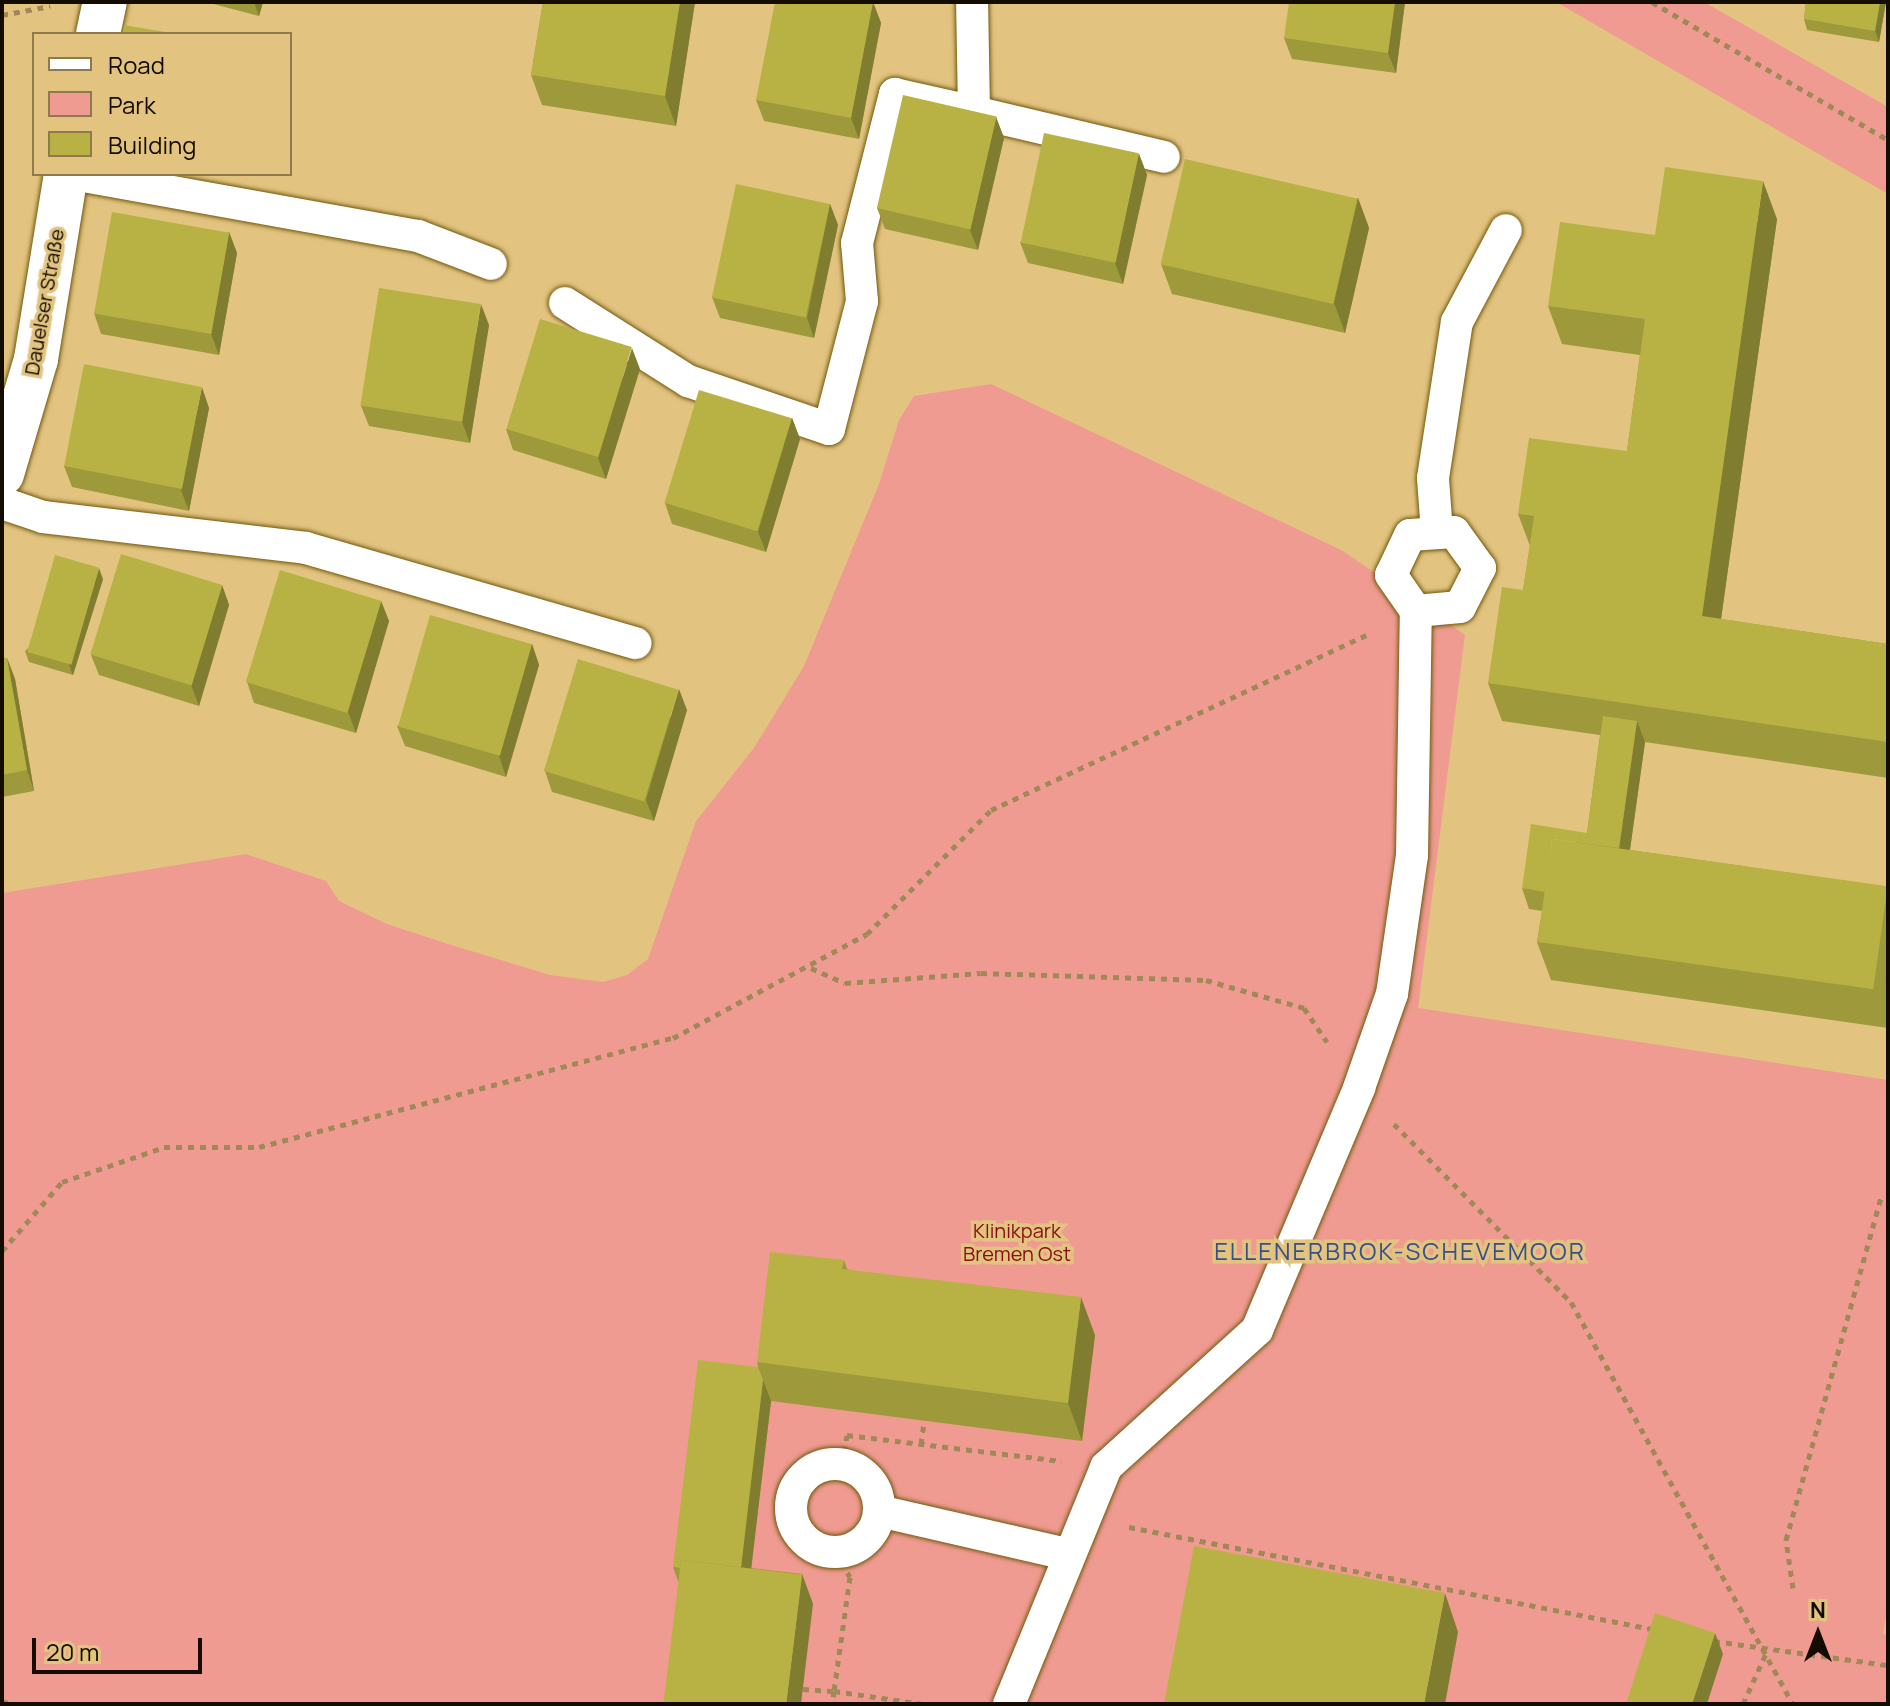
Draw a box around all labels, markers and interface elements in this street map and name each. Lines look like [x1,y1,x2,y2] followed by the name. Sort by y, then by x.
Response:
[32,32,292,176] legend
[108,48,165,81] text: Road
[108,88,156,121] text: Park
[108,128,196,161] text: Building
[19,227,69,377] street label: Dauelser Straße
[963,1218,1071,1265] park label: Klinikpark Bremen Ost
[1214,1237,1586,1265] district label: ELLENERBROK-SCHEVEMOOR
[1778,1594,1858,1674] north arrow
[1810,1595,1826,1625] text: N
[36,1622,206,1672] scale bar
[46,1635,99,1668] text: 20 m

